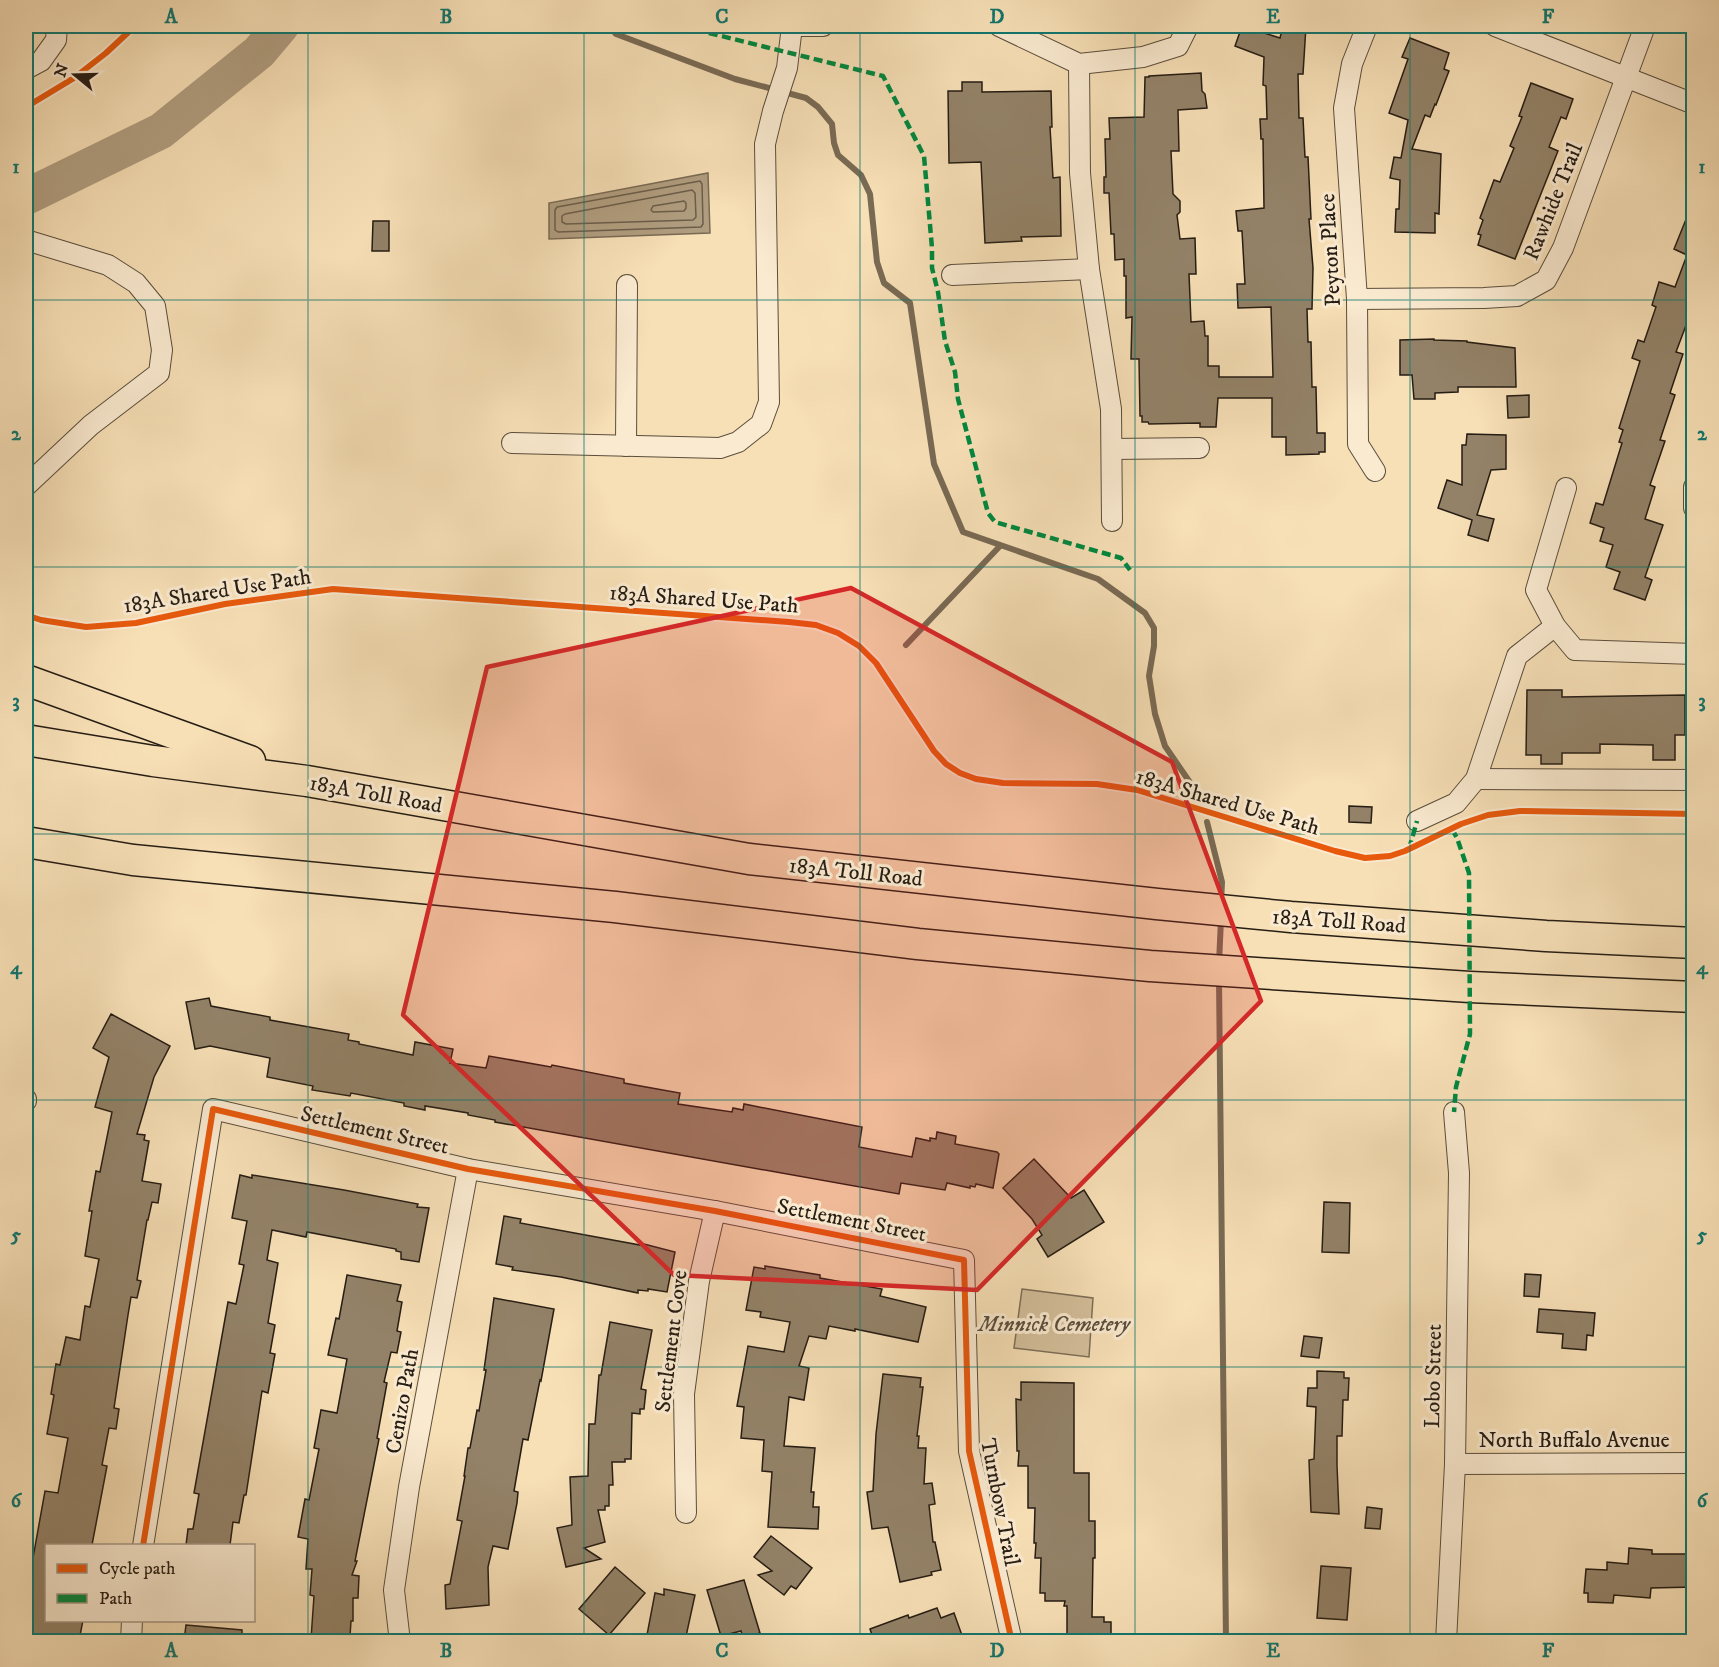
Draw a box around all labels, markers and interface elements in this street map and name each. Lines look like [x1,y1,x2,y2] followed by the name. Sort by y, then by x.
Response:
[164,5,179,30] text: A
[440,5,452,30] text: B
[715,5,729,30] text: C
[990,5,1005,30] text: D
[1266,5,1280,30] text: E
[1542,5,1555,30] text: F
[45,45,105,105] north arrow
[50,61,73,80] text: N
[1518,139,1589,264] street label: Rawhide Trail
[12,155,20,180] text: 1
[1698,155,1706,180] text: 1
[1314,193,1347,307] street label: Peyton Place
[11,422,22,447] text: 2
[1697,422,1708,447] text: 2
[121,563,314,620] street label: 183A Shared Use Path
[608,579,800,620] street label: 183A Shared Use Path
[12,689,20,714] text: 3
[1698,689,1706,714] text: 3
[1133,763,1323,842] street label: 183A Shared Use Path
[307,770,444,819] street label: 183A Toll Road
[788,852,924,893] street label: 183A Toll Road
[1271,903,1407,940] street label: 183A Toll Road
[10,956,23,981] text: 4
[1696,956,1709,981] text: 4
[298,1100,451,1161] street label: Settlement Street
[775,1193,928,1248] street label: Settlement Street
[10,1223,21,1248] text: 5
[1696,1223,1707,1248] text: 5
[649,1268,694,1414] street label: Settlement Cove
[976,1311,1131,1338] park label: Minnick Cemetery
[1419,1324,1448,1428] street label: Lobo Street
[380,1346,425,1456] street label: Cenizo Path
[1478,1427,1670,1454] street label: North Buffalo Avenue
[974,1436,1025,1569] street label: Turnbow Trail
[11,1489,23,1514] text: 6
[1697,1489,1709,1514] text: 6
[45,1544,255,1622] legend
[99,1558,176,1580] text: Cycle path
[99,1588,133,1610] text: Path
[164,1639,179,1664] text: A
[440,1639,452,1664] text: B
[715,1639,729,1664] text: C
[990,1639,1005,1664] text: D
[1266,1639,1280,1664] text: E
[1542,1639,1555,1664] text: F

